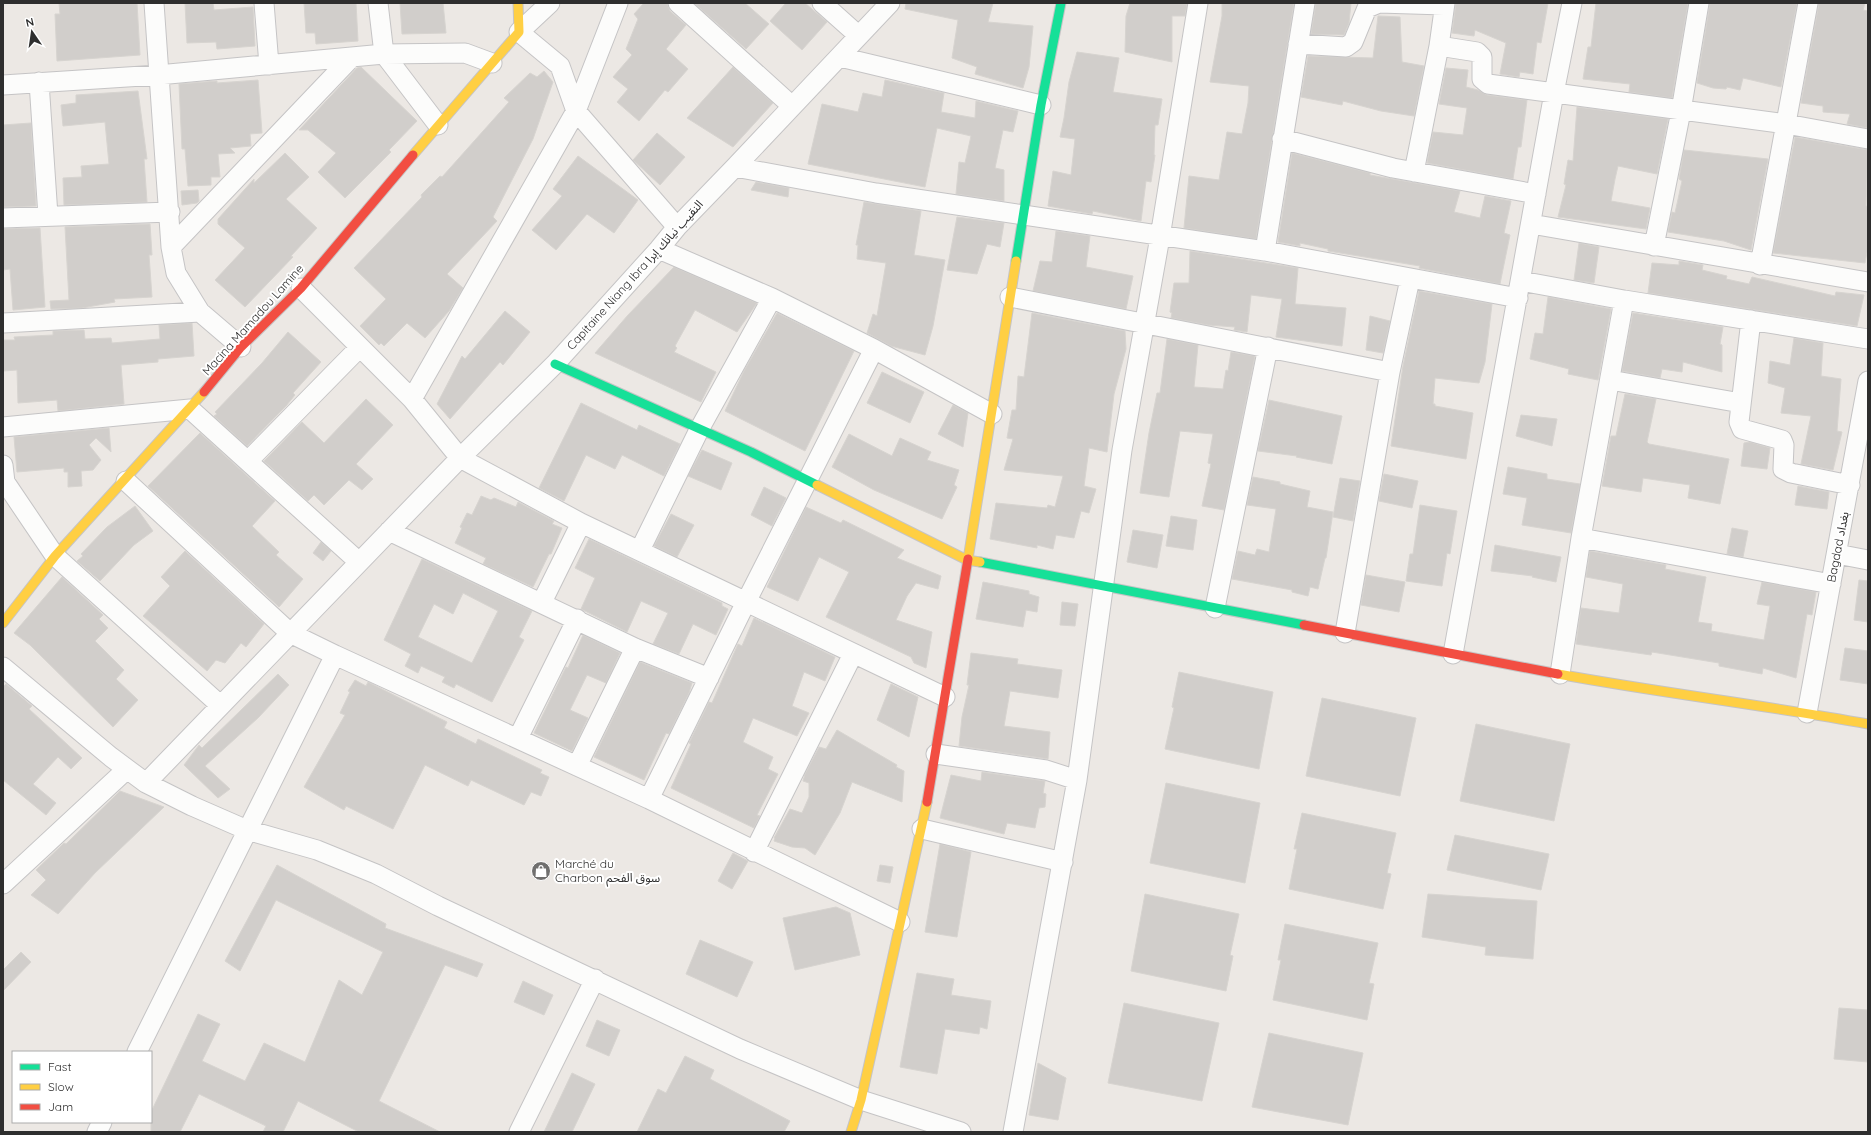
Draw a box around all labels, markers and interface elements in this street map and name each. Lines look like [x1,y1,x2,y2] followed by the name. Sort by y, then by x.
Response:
[12,12,52,52] north arrow
[24,15,35,30] text: N
[563,197,707,353] street label: Capitaine Niang Ibra النقيب نيانك إبرا
[199,261,307,378] street label: Macina Mamadou Lamine
[1823,510,1852,584] street label: Bagdad بغداد
[555,856,660,887] place label: Marché du Charbon سوق الفحم
[530,860,552,882] shop icon: Marché du Charbon سوق الفحم
[12,1051,152,1123] legend
[48,1059,72,1074] text: Fast
[48,1079,74,1094] text: Slow
[48,1099,73,1114] text: Jam

